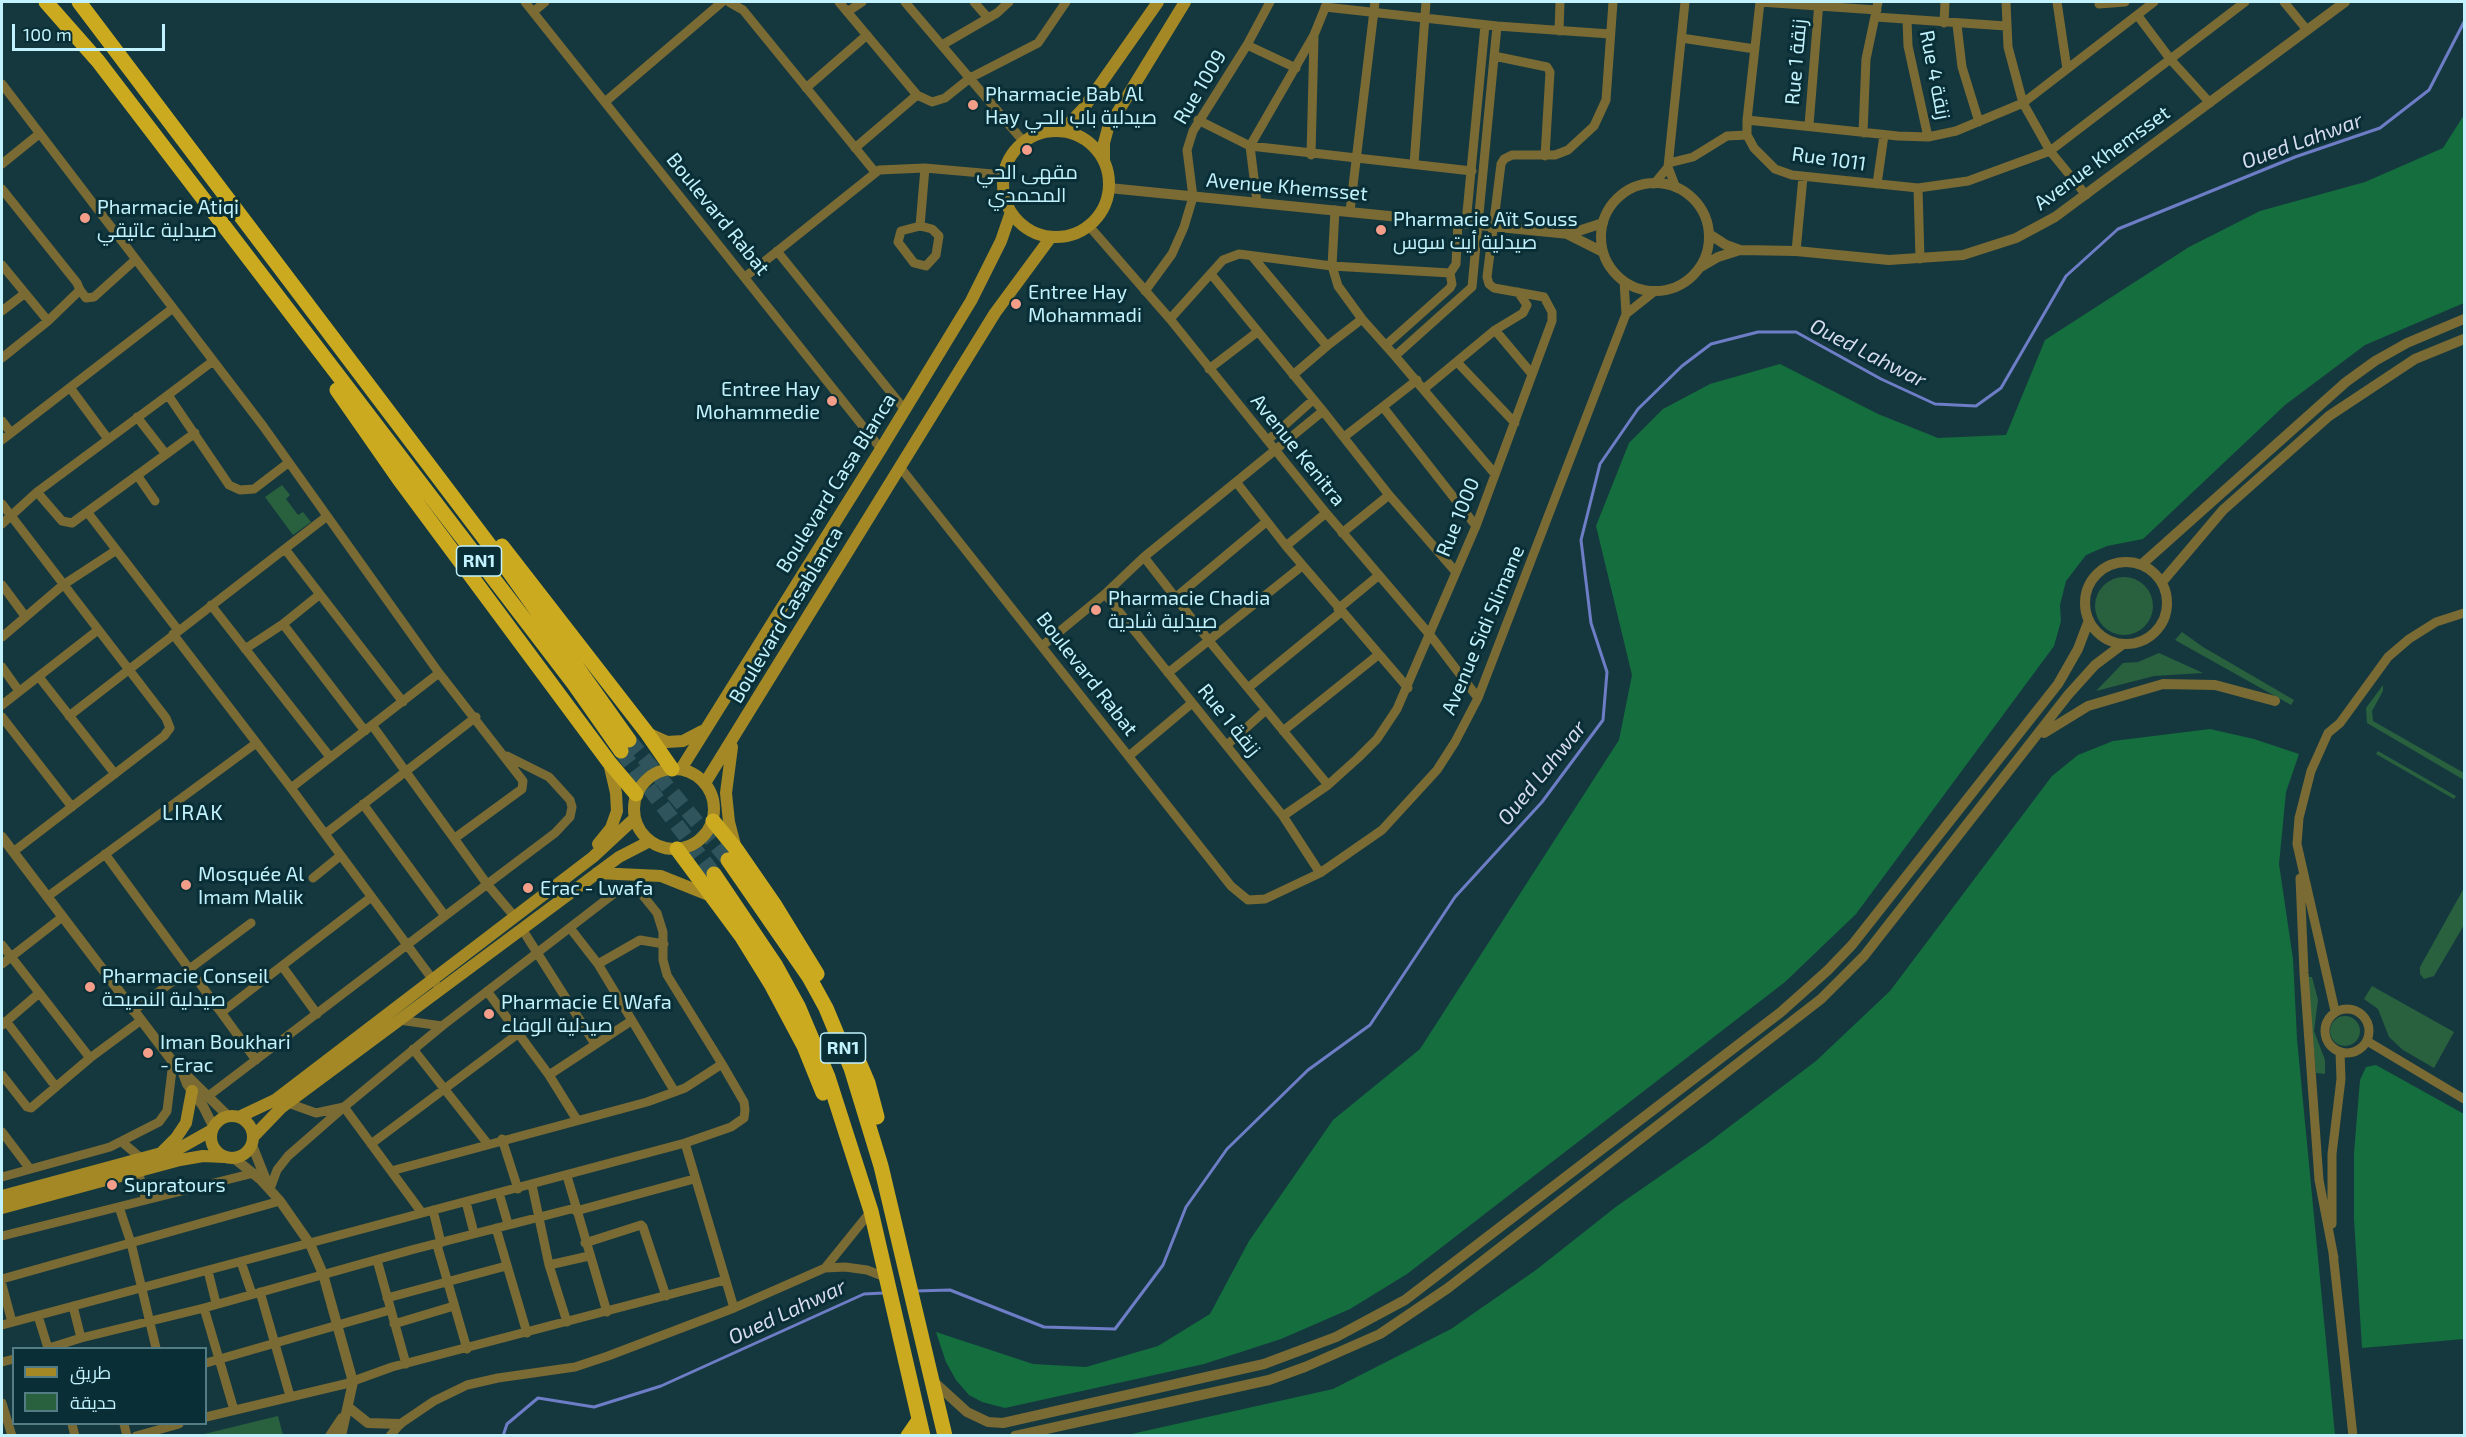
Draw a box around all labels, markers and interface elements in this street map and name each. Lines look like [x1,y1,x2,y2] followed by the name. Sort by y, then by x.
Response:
[15,12,168,50] scale bar
[1780,18,1812,106] street label: Rue 1 زنقة
[23,23,72,45] text: 100 m
[1915,28,1955,122] street label: Rue 4 زنقة
[1168,45,1232,129] street label: Rue 1009
[985,82,1157,129] place label: Pharmacie Bab Al Hay صيدلية باب الحي
[966,98,980,112] marker: Pharmacie Bab Al Hay صيدلية باب الحي
[2029,101,2175,215] street label: Avenue Khemsset
[2238,107,2366,175] water label: Oued Lahwar
[1790,142,1868,176] street label: Rue 1011
[1020,143,1034,157] marker: مقهى الحي المحمدي
[661,148,775,280] street label: Boulevard Rabat
[976,160,1078,207] place label: مقهى الحي المحمدي
[1205,168,1369,206] street label: Avenue Khemsset
[97,195,239,242] place label: Pharmacie Atiqi صيدلية عاتيقي
[1393,207,1578,254] place label: Pharmacie Aït Souss صيدلية أيت سوس
[78,211,92,225] marker: Pharmacie Atiqi صيدلية عاتيقي
[1374,223,1388,237] marker: Pharmacie Aït Souss صيدلية أيت سوس
[1028,280,1142,327] place label: Entree Hay Mohammadi
[1009,297,1023,311] marker: Entree Hay Mohammadi
[1806,313,1930,393] water label: Oued Lahwar
[696,377,820,424] place label: Entree Hay Mohammedie
[771,389,901,577] street label: Boulevard Casa Blanca
[1246,389,1350,511] street label: Avenue Kenitra
[825,394,839,408] marker: Entree Hay Mohammedie
[1431,474,1485,560] street label: Rue 1000
[724,523,848,707] street label: Boulevard Casablanca
[1436,542,1530,718] street label: Avenue Sidi Slimane
[456,546,502,576] road number: RN1
[1108,586,1270,633] place label: Pharmacie Chadia صيدلية شادية
[1089,603,1103,617] marker: Pharmacie Chadia صيدلية شادية
[1031,607,1143,741] street label: Boulevard Rabat
[1193,679,1265,761] street label: Rue 1 زنقة
[1492,716,1592,830] water label: Oued Lahwar
[162,800,224,826] district label: LIRAK
[198,862,304,909] place label: Mosquée Al Imam Malik
[540,876,653,900] place label: Erac - Lwafa
[179,878,193,892] marker: Mosquée Al Imam Malik
[521,881,535,895] marker: Erac - Lwafa
[102,964,269,1011] place label: Pharmacie Conseil صيدلية النصيحة
[83,980,97,994] marker: Pharmacie Conseil صيدلية النصيحة
[501,990,672,1037] place label: Pharmacie El Wafa صيدلية الوفاء
[482,1007,496,1021] marker: Pharmacie El Wafa صيدلية الوفاء
[160,1030,291,1077] place label: Iman Boukhari - Erac
[820,1033,866,1063] road number: RN1
[141,1046,155,1060] marker: Iman Boukhari - Erac
[124,1173,226,1197] place label: Supratours
[105,1178,119,1192] marker: Supratours
[724,1274,850,1350] water label: Oued Lahwar
[12,1347,207,1425] legend
[70,1361,111,1383] text: طريق
[70,1391,116,1413] text: حديقة

